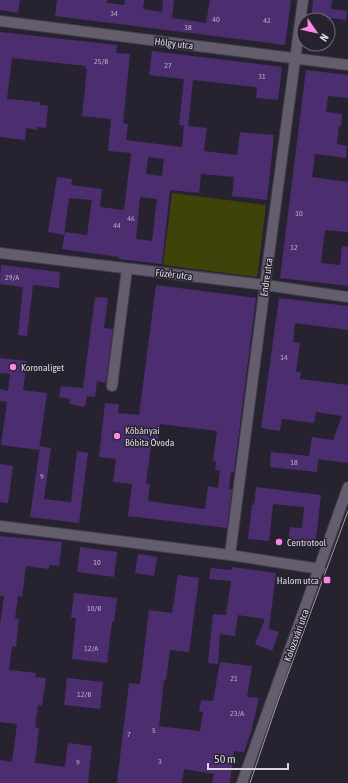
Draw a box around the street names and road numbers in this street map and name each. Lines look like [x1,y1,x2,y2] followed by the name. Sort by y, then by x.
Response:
[154,36,194,51] street label: Hölgy utca
[258,257,275,297] street label: Endre utca
[155,267,193,282] street label: Füzér utca
[282,607,311,663] street label: Kolozsvári utca

